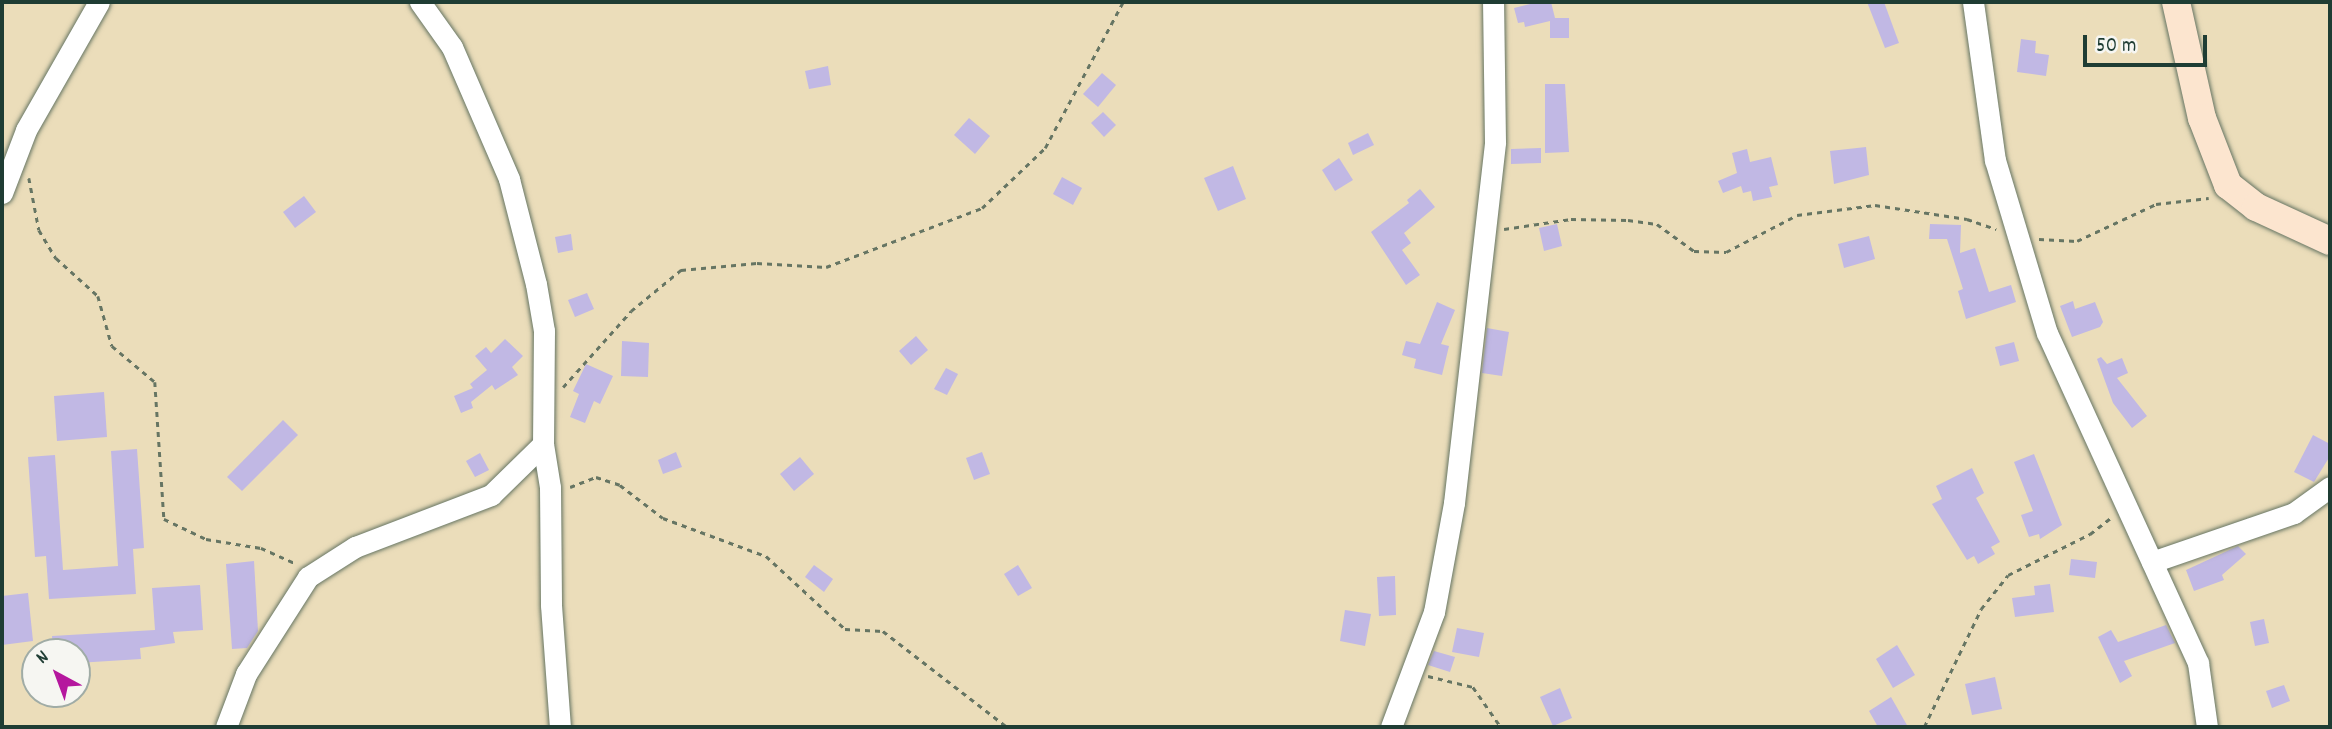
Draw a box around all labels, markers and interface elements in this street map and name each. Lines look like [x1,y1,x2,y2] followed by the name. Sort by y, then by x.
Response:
[2087,21,2211,65] scale bar
[2096,32,2136,62] text: 50 m
[21,638,91,708] north arrow
[31,645,56,672] text: N

